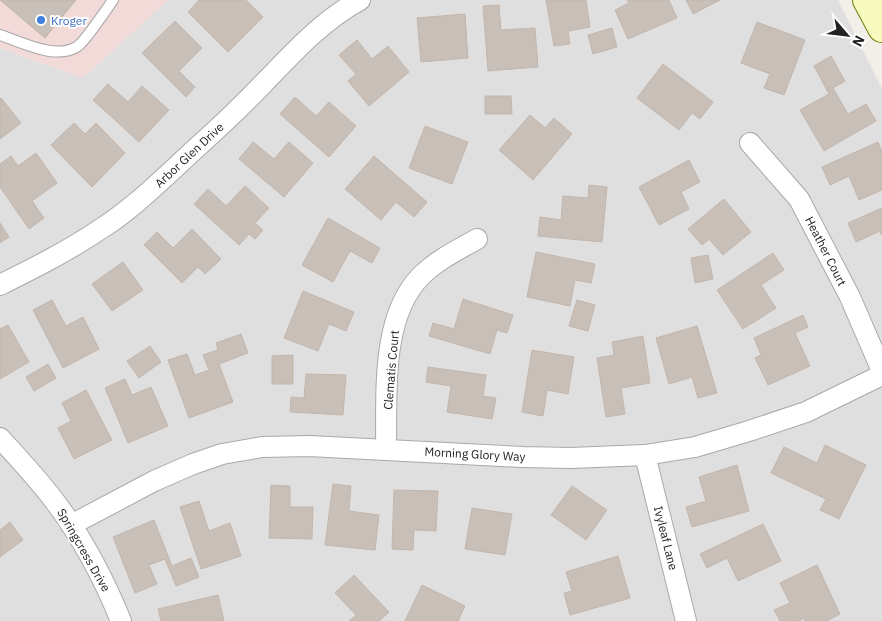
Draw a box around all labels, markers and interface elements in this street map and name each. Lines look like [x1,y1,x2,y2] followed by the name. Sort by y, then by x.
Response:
[822,10,872,60] north arrow
[51,13,87,28] place label: Kroger
[35,14,47,26] marker: Kroger
[848,32,869,50] text: N
[151,119,227,191] street label: Arbor Glen Drive
[802,214,850,288] street label: Heather Court
[380,330,402,410] street label: Clematis Court
[424,444,526,464] street label: Morning Glory Way
[651,504,681,572] street label: Ivyleaf Lane
[54,506,114,595] street label: Springcress Drive

